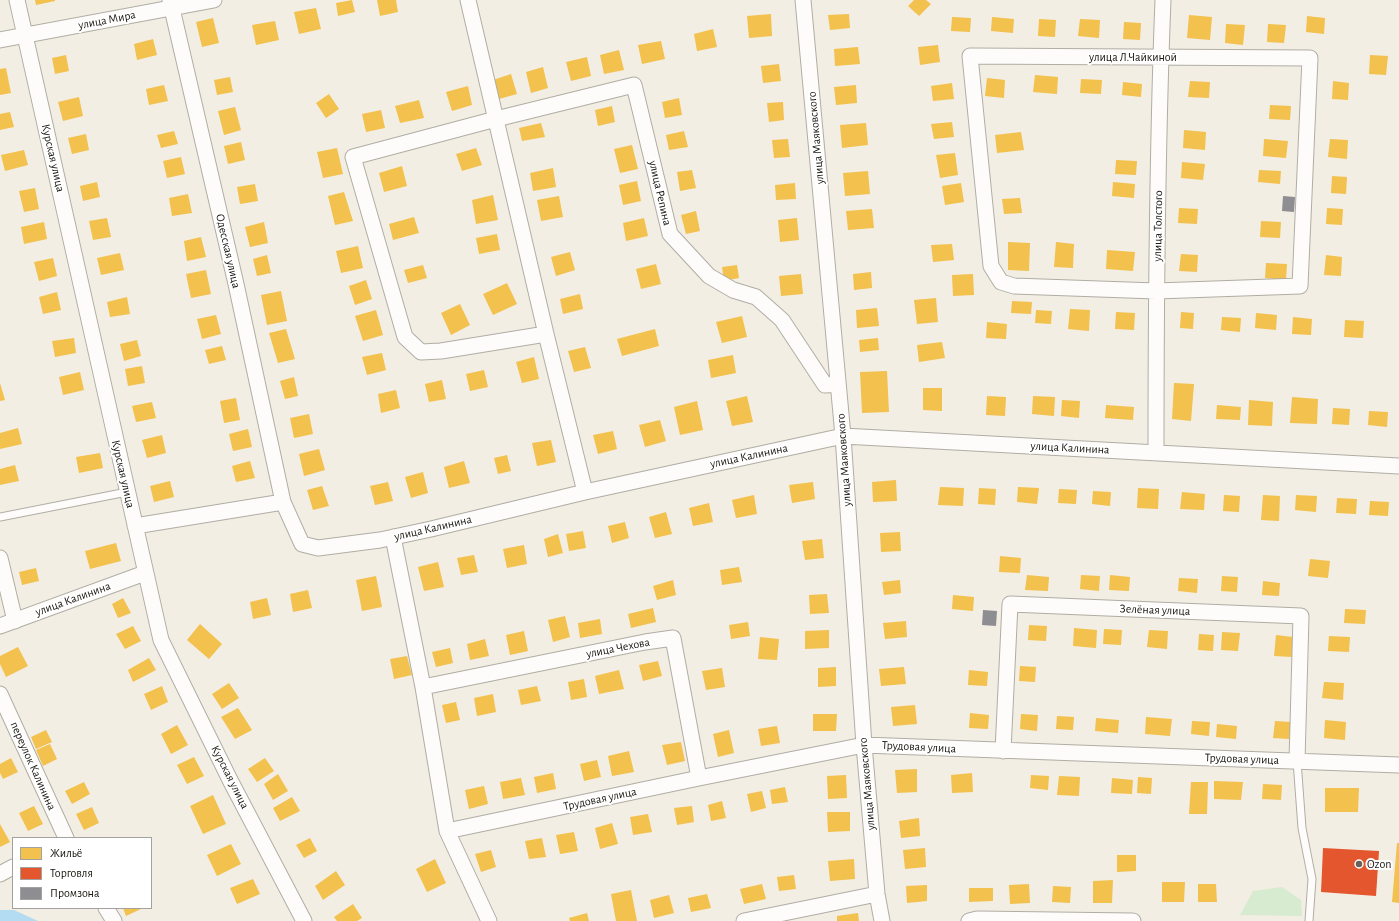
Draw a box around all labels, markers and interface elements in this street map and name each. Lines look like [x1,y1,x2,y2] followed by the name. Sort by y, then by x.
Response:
[77,7,137,33] street label: улица Мира
[1089,50,1177,64] street label: улица Л.Чайкиной
[805,91,827,185] street label: улица Маяковского
[38,123,68,193] street label: Курская улица
[646,159,674,227] street label: улица Репина
[1150,190,1166,262] street label: улица Толстого
[212,212,244,290] street label: Одесская улица
[834,413,854,507] street label: улица Маяковского
[108,439,138,509] street label: Курская улица
[1030,439,1110,457] street label: улица Калинина
[709,441,789,471] street label: улица Калинина
[393,512,473,544] street label: улица Калинина
[33,579,113,619] street label: улица Калинина
[1119,602,1191,618] street label: Зелёная улица
[585,635,651,661] street label: улица Чехова
[7,719,59,813] street label: переулок Калинина
[856,737,878,831] street label: улица Маяковского
[881,738,957,756] street label: Трудовая улица
[208,743,252,811] street label: Курская улица
[1205,751,1279,767] street label: Трудовая улица
[562,784,638,814] street label: Трудовая улица
[12,837,152,909] legend
[50,847,82,859] text: Жильё
[1367,857,1391,871] place label: Ozon
[1354,859,1364,869] marker: Ozon
[50,867,93,879] text: Торговля
[50,887,100,899] text: Промзона

